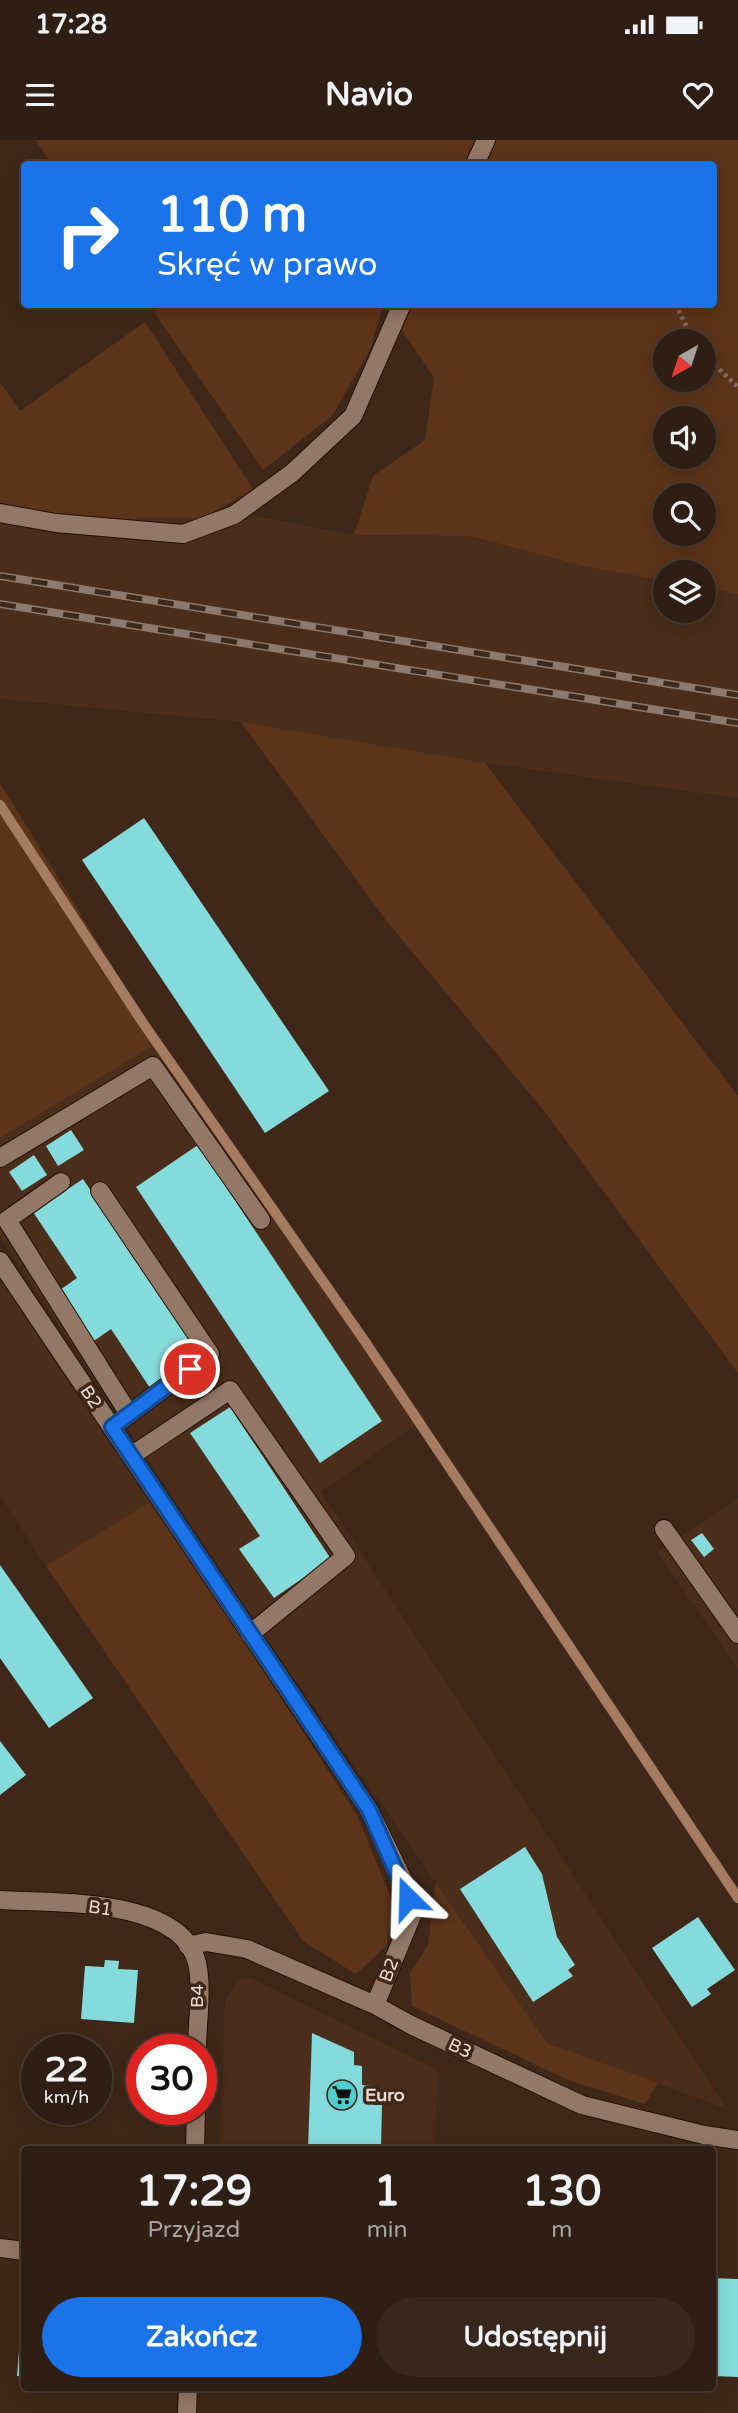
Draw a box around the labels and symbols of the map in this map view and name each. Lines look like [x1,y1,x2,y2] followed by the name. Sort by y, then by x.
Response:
[653,329,716,392] north arrow
[160,1339,220,1399] pin
[75,1381,107,1413] street label: B2
[371,1861,445,1935] position arrow
[87,1895,113,1921] street label: B1
[374,1955,404,1985] street label: B2
[186,1984,208,2008] street label: B4
[445,2033,475,2063] street label: B3
[126,2034,217,2125] speed limit sign: 30
[325,2078,359,2112] supermarket icon: Euro
[365,2084,405,2106] place label: Euro

